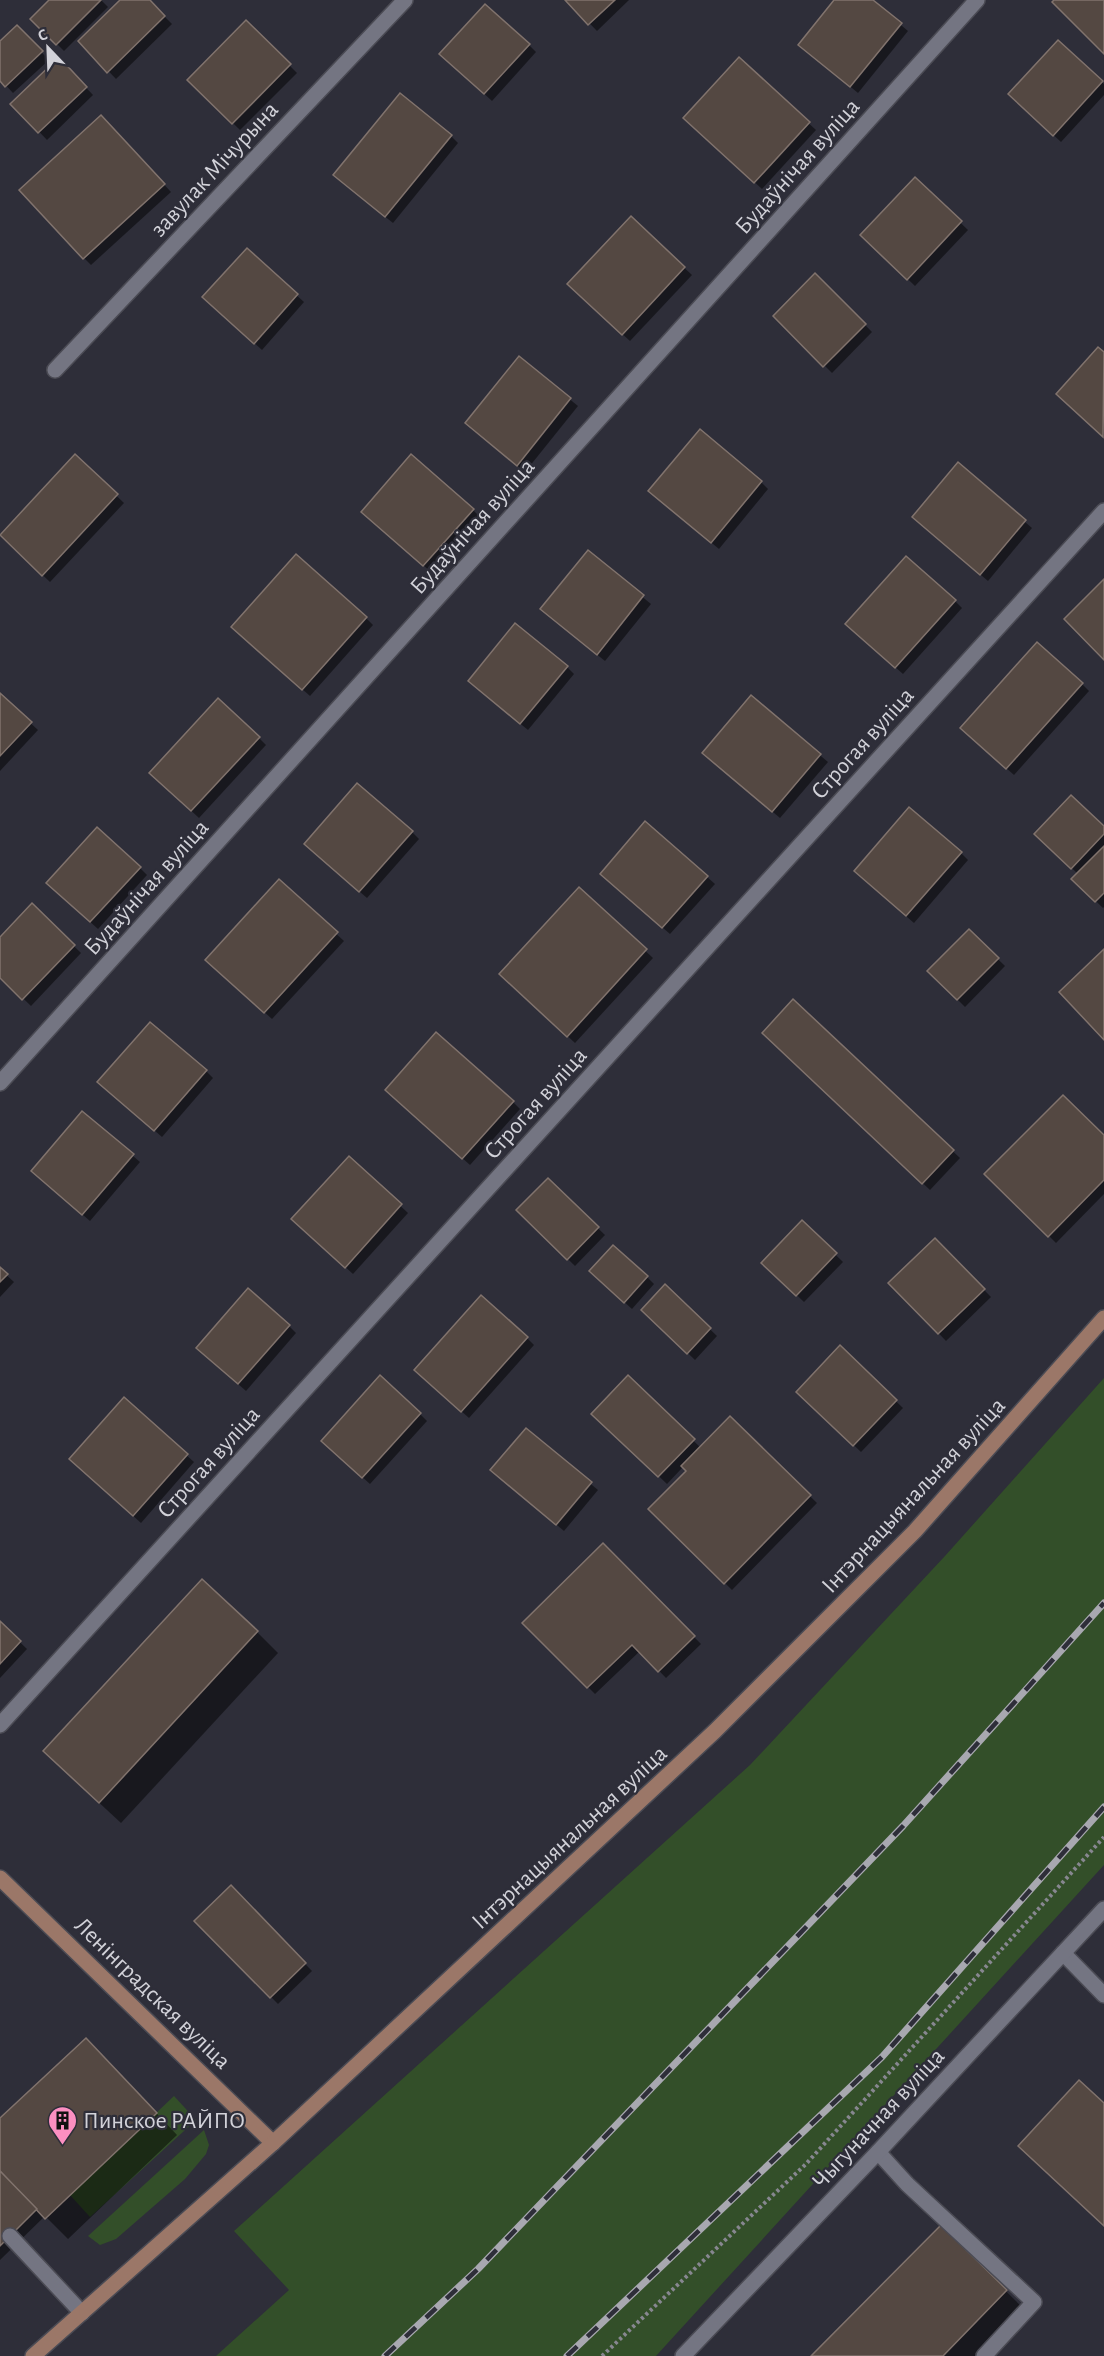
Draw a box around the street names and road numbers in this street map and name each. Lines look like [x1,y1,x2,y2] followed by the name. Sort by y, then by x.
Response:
[731,94,865,239] street label: Будаўнічая вуліца
[146,98,283,242] street label: завулак Мічурына
[406,454,540,599] street label: Будаўнічая вуліца
[807,683,919,804] street label: Строгая вуліца
[80,815,214,960] street label: Будаўнічая вуліца
[480,1043,592,1164] street label: Строгая вуліца
[817,1394,1010,1598] street label: Інтэрнацыянальная вуліца
[153,1402,265,1523] street label: Строгая вуліца
[468,1741,672,1934] street label: Інтэрнацыянальная вуліца
[70,1913,235,2074] street label: Ленінградская вуліца
[808,2044,949,2193] street label: Чыгуначная вуліца

